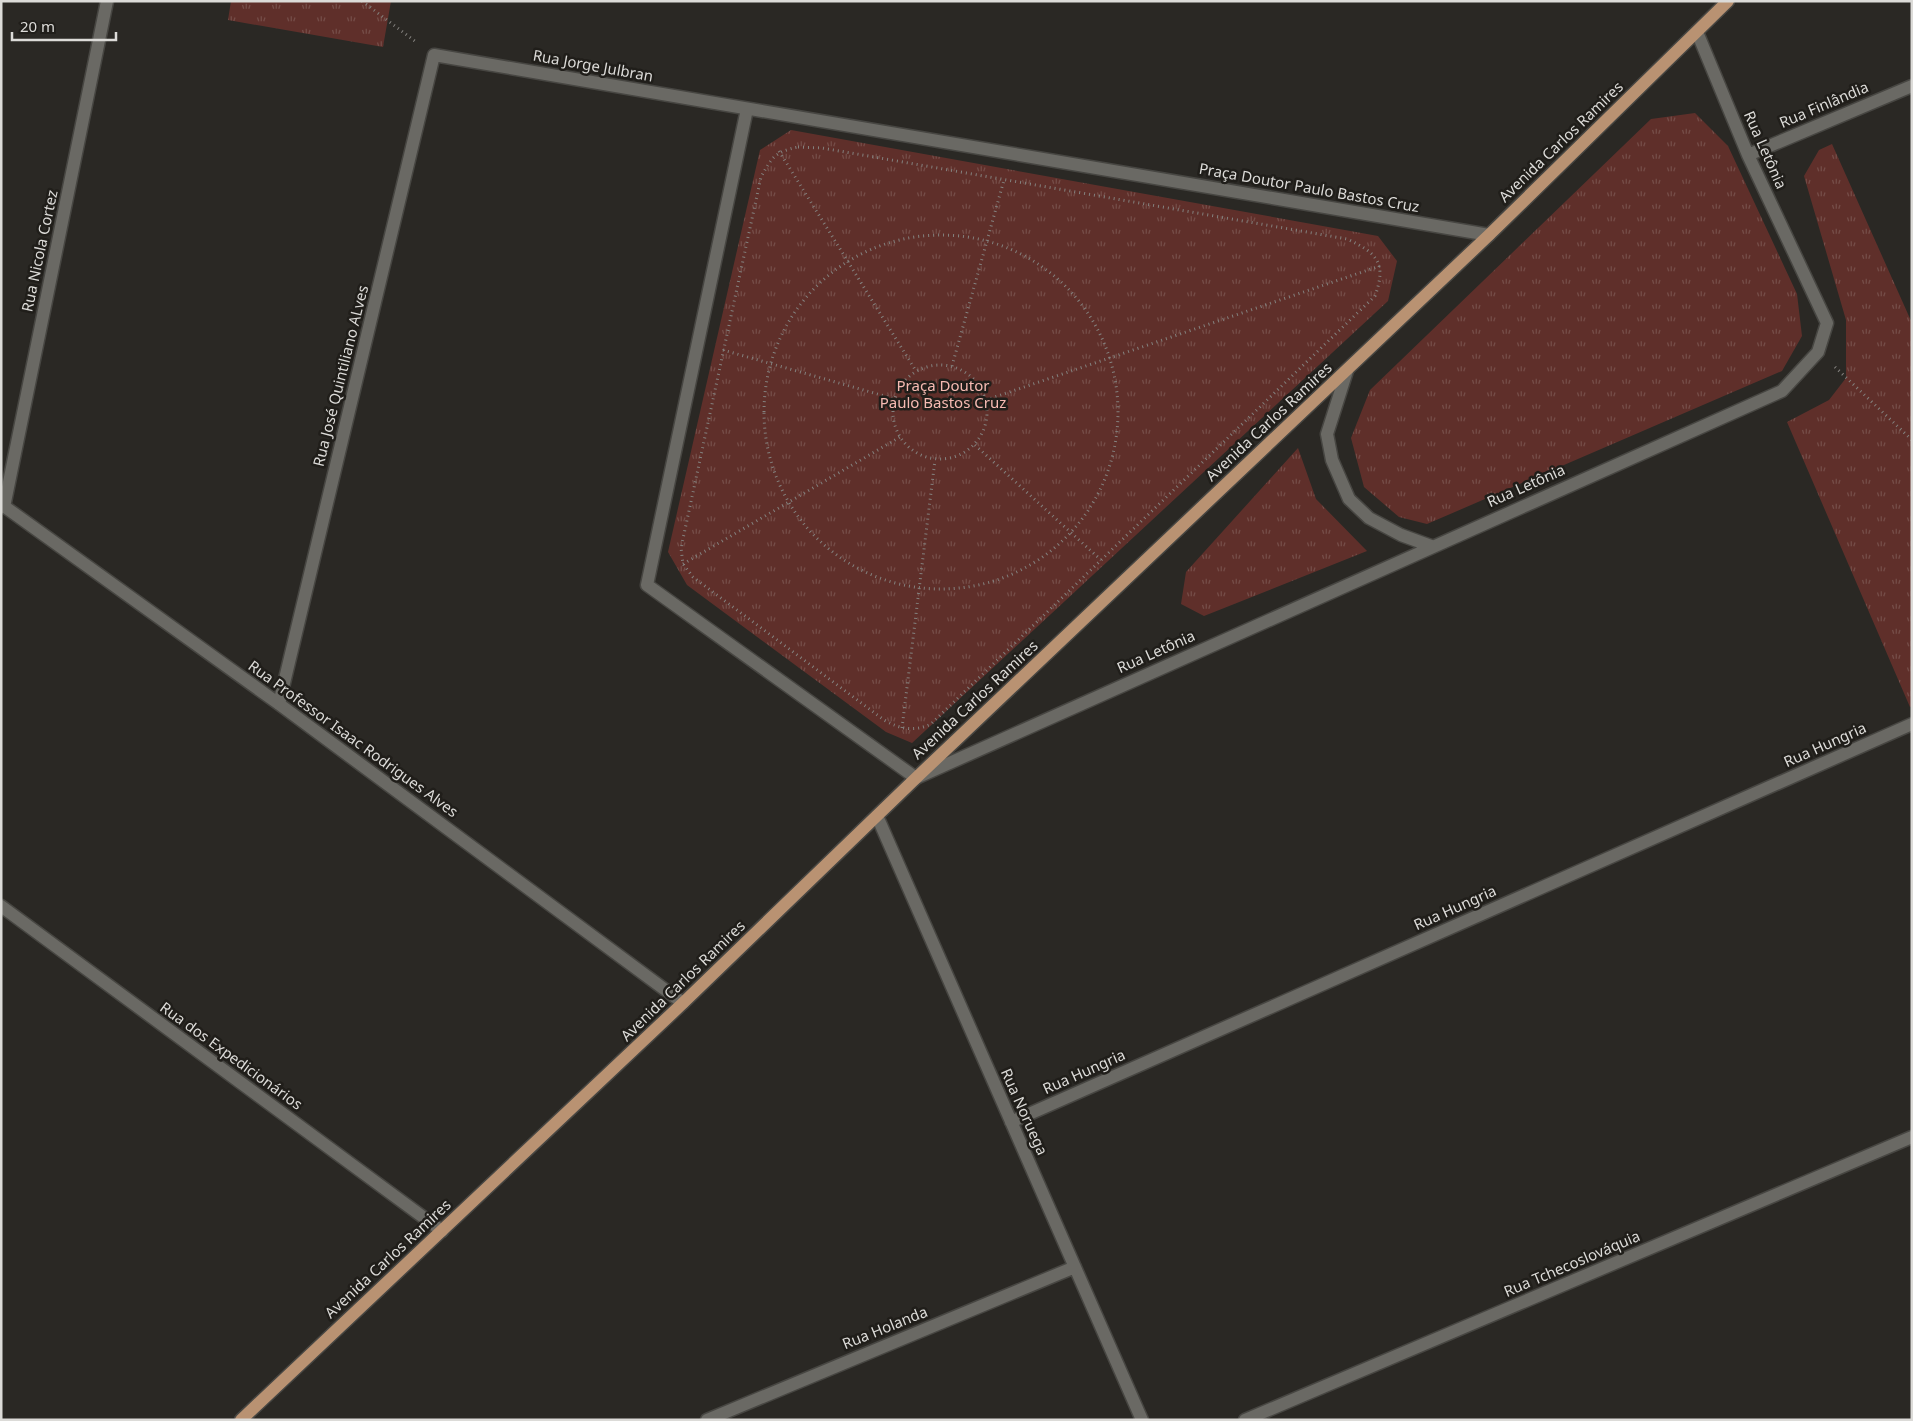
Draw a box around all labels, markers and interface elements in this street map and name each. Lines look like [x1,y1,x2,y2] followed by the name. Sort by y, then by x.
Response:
[12,10,116,42] scale bar
[20,16,55,36] text: 20 m
[531,45,655,85] street label: Rua Jorge Julbran
[1776,76,1871,132] street label: Rua Finlândia
[1494,77,1627,206] street label: Avenida Carlos Ramires
[1740,107,1792,192] street label: Rua Letônia
[1197,158,1421,216] street label: Praça Doutor Paulo Bastos Cruz
[16,188,62,314] street label: Rua Nicola Cortez
[308,283,372,468] street label: Rua José Quintiliano ALves
[1201,357,1336,485] street label: Avenida Carlos Ramires
[880,375,1006,412] park label: Praça Doutor Paulo Bastos Cruz
[1483,459,1568,511] street label: Rua Letônia
[1113,625,1198,677] street label: Rua Letônia
[907,635,1042,763] street label: Avenida Carlos Ramires
[245,655,463,821] street label: Rua Professor Isaac Rodrigues Alves
[1780,717,1869,771] street label: Rua Hungria
[1410,880,1499,934] street label: Rua Hungria
[616,916,749,1045] street label: Avenida Carlos Ramires
[156,997,307,1114] street label: Rua dos Expedicionários
[1039,1044,1128,1098] street label: Rua Hungria
[997,1065,1053,1158] street label: Rua Noruega
[320,1194,455,1322] street label: Avenida Carlos Ramires
[1500,1225,1643,1301] street label: Rua Tchecoslováquia
[839,1301,930,1353] street label: Rua Holanda

